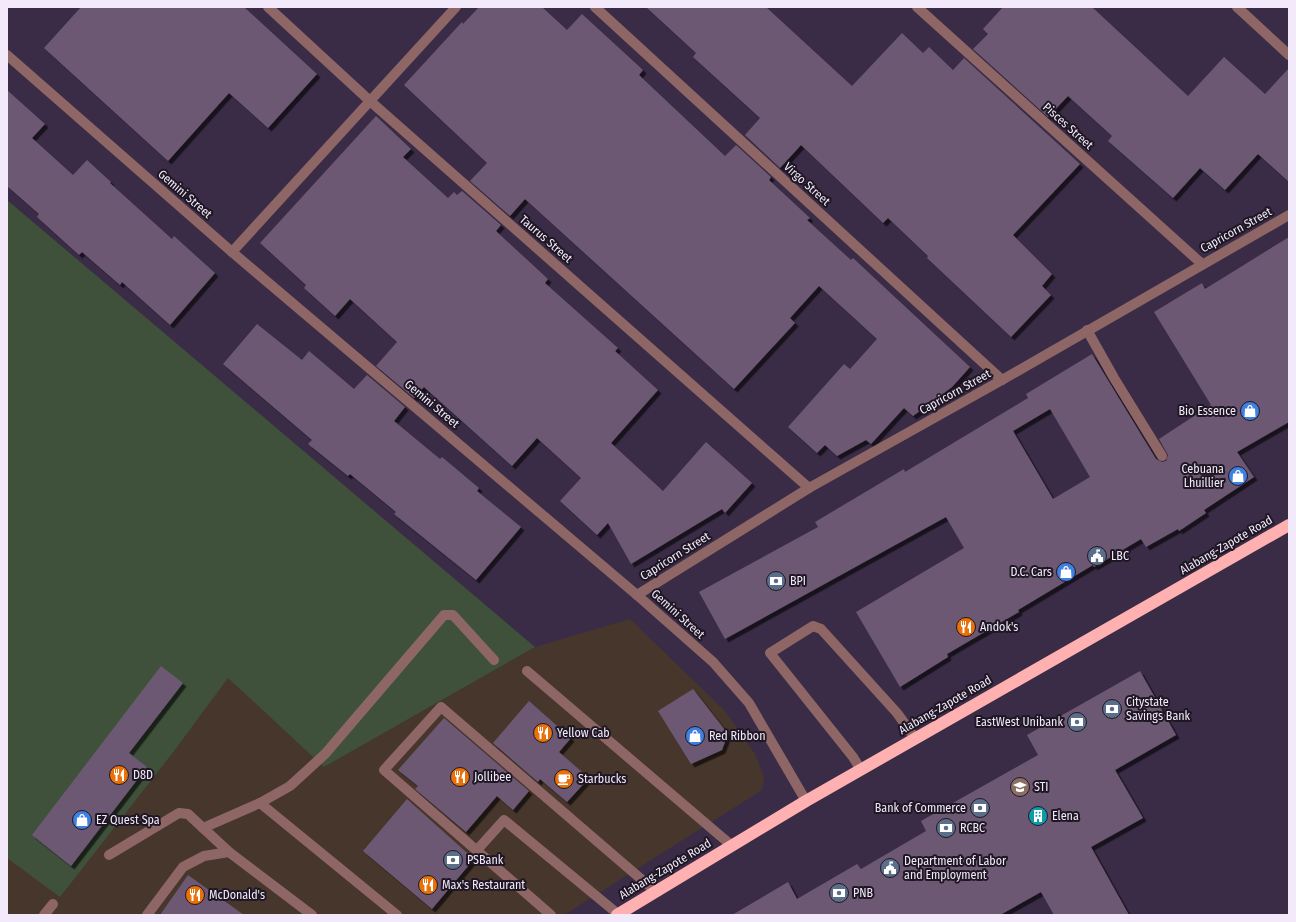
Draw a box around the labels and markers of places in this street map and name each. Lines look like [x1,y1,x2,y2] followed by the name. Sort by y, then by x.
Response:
[1239,400,1261,422] shop icon: Bio Essence
[1178,404,1236,418] place label: Bio Essence
[1181,462,1225,490] place label: Cebuana Lhuillier
[1227,465,1249,487] shop icon: Cebuana Lhuillier
[1086,545,1108,567] public building icon: LBC
[1111,549,1129,563] place label: LBC
[1055,561,1077,583] shop icon: D.C. Cars
[1011,565,1052,579] place label: D.C. Cars
[765,570,787,592] bank icon: BPI
[790,574,806,588] place label: BPI
[955,616,977,638] restaurant icon: Andok's
[980,620,1018,634] place label: Andok's
[1126,695,1191,723] place label: Citystate Savings Bank
[1101,698,1123,720] bank icon: Citystate Savings Bank
[1066,711,1088,733] bank icon: EastWest Unibank
[976,715,1063,729] place label: EastWest Unibank
[532,722,554,744] restaurant icon: Yellow Cab
[684,725,706,747] shop icon: Red Ribbon
[557,726,610,740] place label: Yellow Cab
[709,729,766,743] place label: Red Ribbon
[108,764,130,786] restaurant icon: D8D
[449,766,471,788] restaurant icon: Jollibee
[133,768,153,782] place label: D8D
[553,768,575,790] cafe icon: Starbucks
[474,770,511,784] place label: Jollibee
[578,772,626,786] place label: Starbucks
[1009,776,1031,798] school or university icon: STI
[1034,780,1048,794] place label: STI
[969,797,991,819] bank icon: Bank of Commerce
[875,801,966,815] place label: Bank of Commerce
[1027,805,1049,827] building icon: Elena
[71,809,93,831] shop icon: EZ Quest Spa
[1052,809,1079,823] place label: Elena
[96,813,160,827] place label: EZ Quest Spa
[935,817,957,839] bank icon: RCBC
[960,821,985,835] place label: RCBC
[442,849,464,871] bank icon: PSBank
[467,853,504,867] place label: PSBank
[904,854,1007,882] place label: Department of Labor and Employment
[879,857,901,879] public building icon: Department of Labor and Employment
[417,874,439,896] restaurant icon: Max's Restaurant
[442,878,525,892] place label: Max's Restaurant
[828,882,850,904] bank icon: PNB
[184,884,206,906] restaurant icon: McDonald's
[853,886,874,900] place label: PNB
[209,888,265,902] place label: McDonald's

